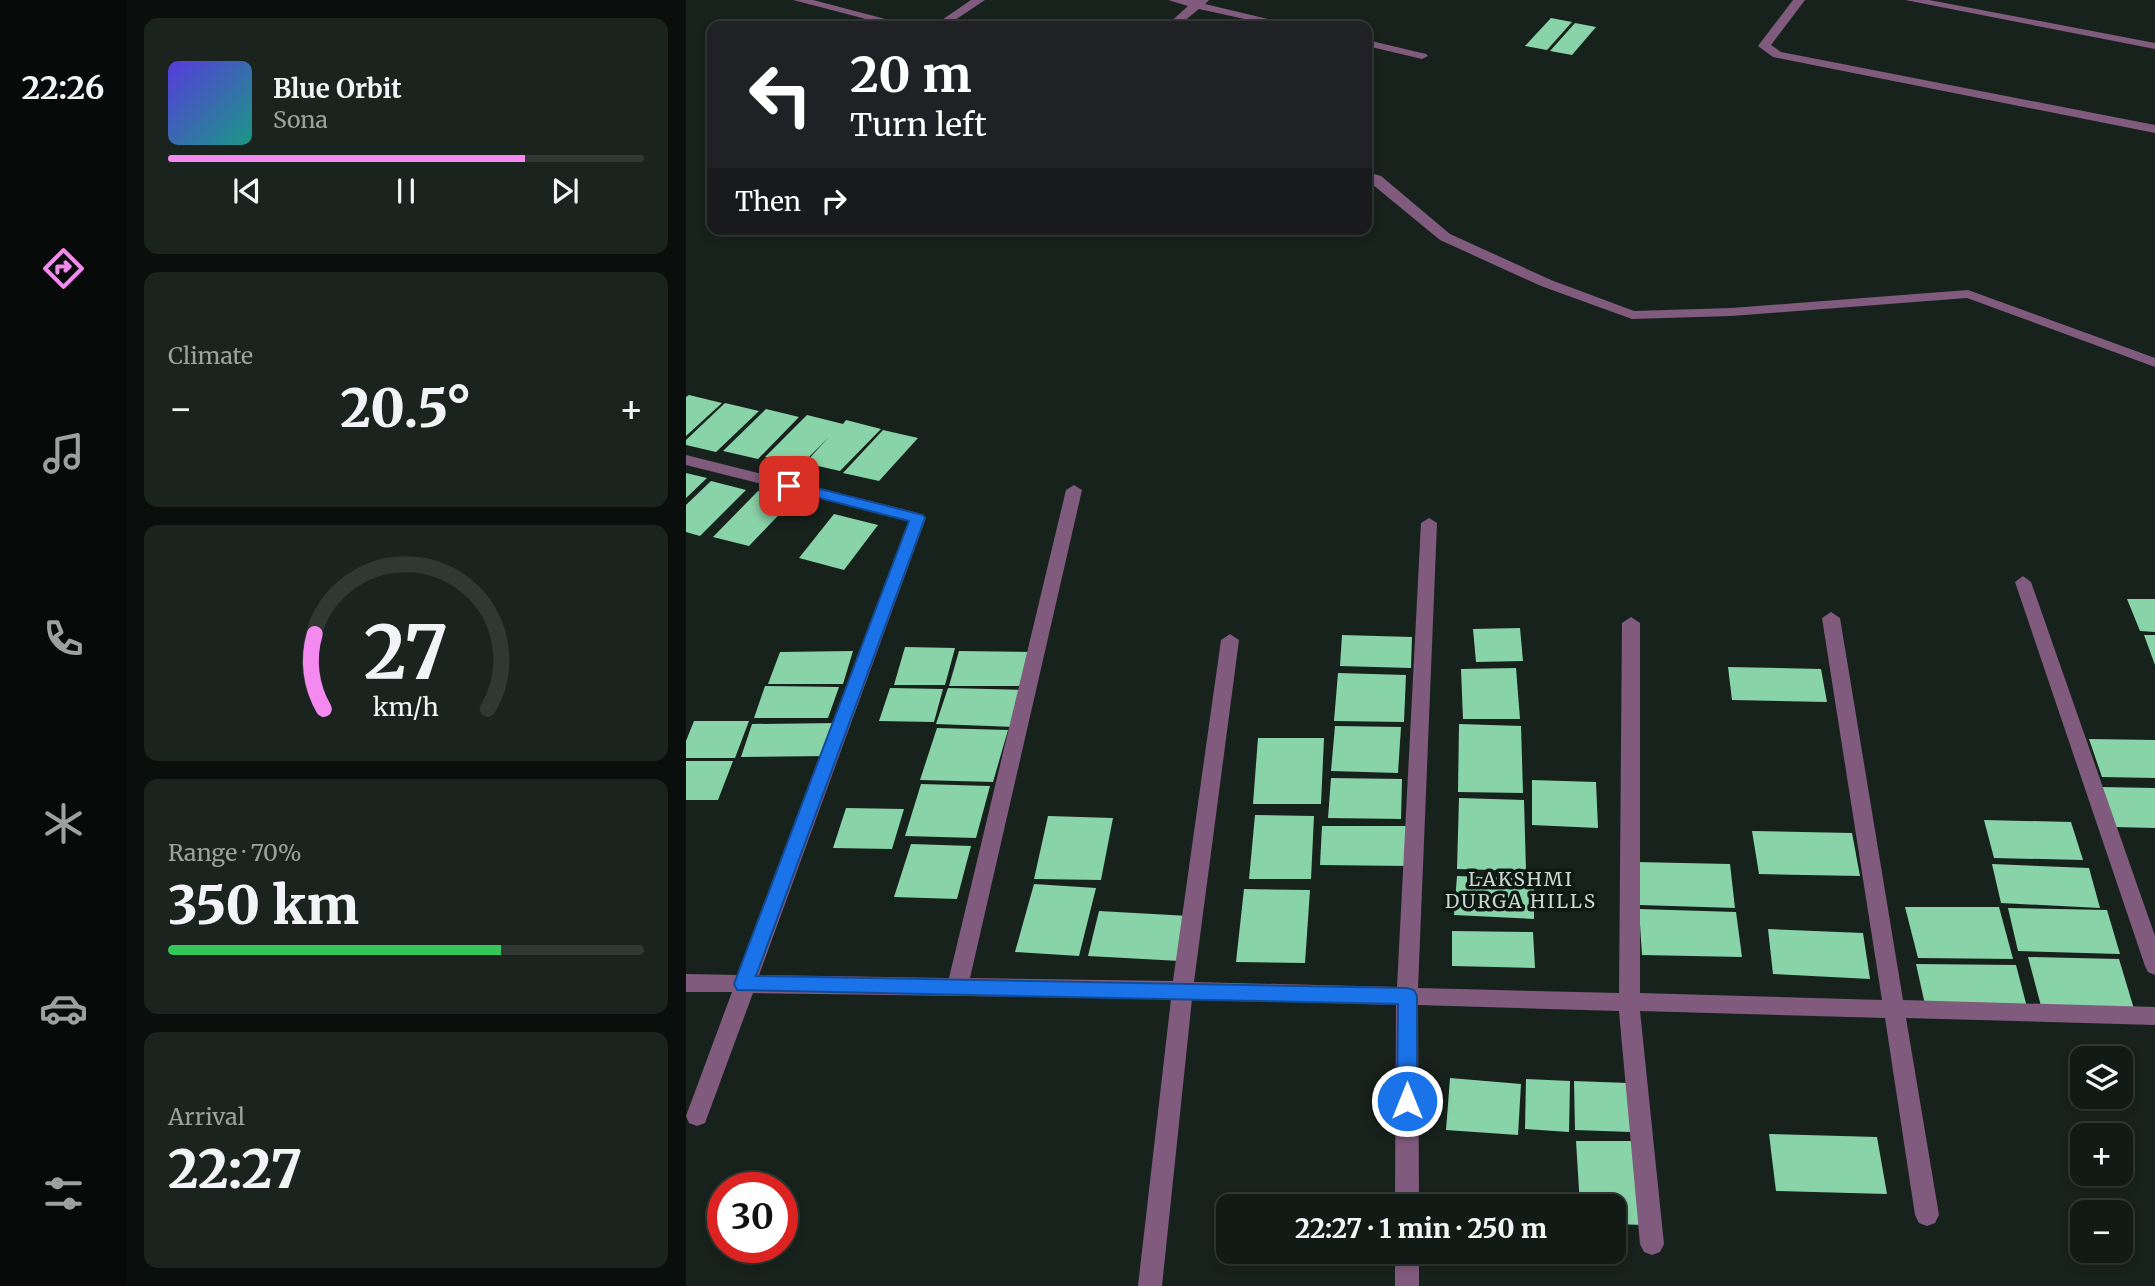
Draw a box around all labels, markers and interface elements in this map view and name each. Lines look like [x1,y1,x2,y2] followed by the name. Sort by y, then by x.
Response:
[850,44,971,105] text: 20 m
[735,49,826,140] icon: left
[22,68,104,108] text: 22:26
[273,72,402,105] text: Blue Orbit
[273,105,328,134] text: Sona
[850,105,987,145] text: Turn left
[228,172,266,210] icon: previous
[387,172,425,210] icon: pause
[546,172,584,210] icon: next
[815,182,853,220] icon: right
[735,185,801,218] text: Then
[39,244,88,293] icon: directions
[168,341,253,370] text: Climate
[340,376,472,441] text: 20.5°
[168,385,193,432] text: −
[619,385,644,432] text: +
[39,429,88,478] icon: music
[759,456,819,516] pin
[770,467,808,505] icon: arrive
[364,607,448,699] text: 27
[39,614,88,663] icon: phone
[373,691,439,723] text: km/h
[39,799,88,848] icon: climate
[168,838,301,867] text: Range · 70%
[1445,867,1597,913] district label: LAKSHMI DURGA HILLS
[168,873,359,938] text: 350 km
[39,984,88,1033] icon: car
[2070,1046,2133,1263] map controls
[2070,1046,2133,1109] button: layers
[1370,1064,1444,1138] position arrow
[168,1102,245,1131] text: Arrival
[2070,1123,2133,1186] button: +
[168,1137,302,1202] text: 22:27
[39,1169,88,1218] icon: filters
[707,1172,798,1263] speed limit sign: 30
[2070,1200,2133,1263] button: −
[1295,1212,1547,1245] text: 22:27 · 1 min · 250 m

